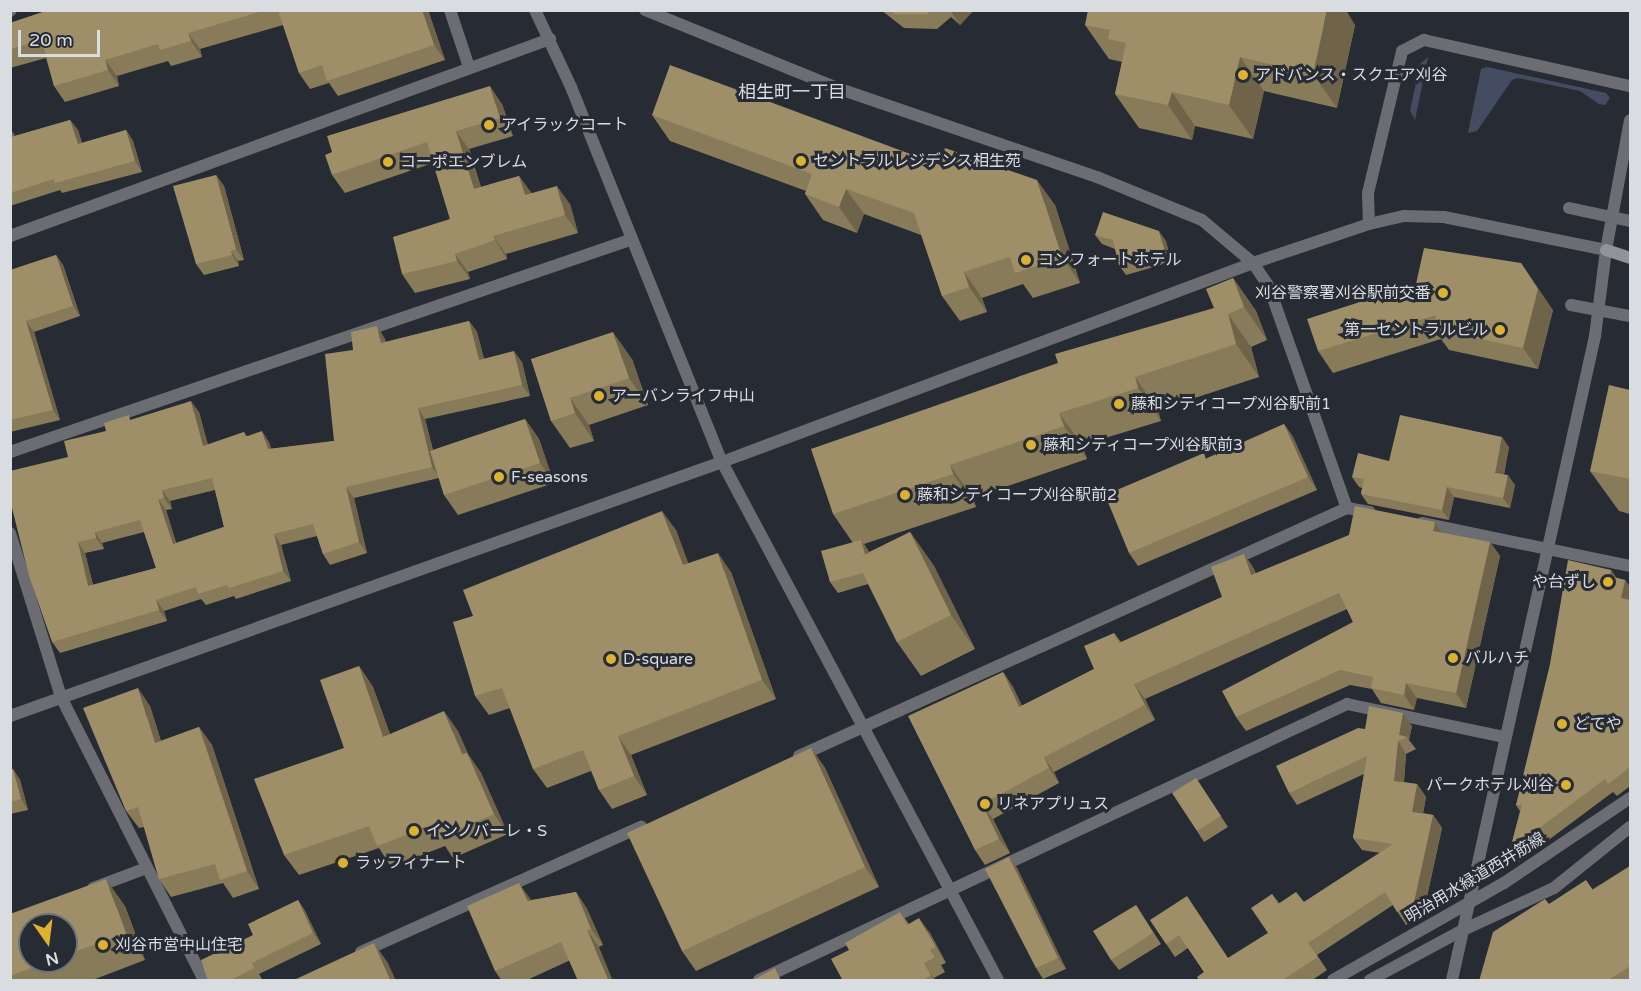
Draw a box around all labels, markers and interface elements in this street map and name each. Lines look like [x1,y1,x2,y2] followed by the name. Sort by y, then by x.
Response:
[21,18,104,56] scale bar
[29,29,73,51] text: 20 m
[1255,65,1447,85] place label: アドバンス・スクエア刈谷
[1236,68,1250,82] marker: アドバンス・スクエア刈谷
[738,81,846,103] district label: 相生町一丁目
[501,115,629,135] place label: アイラックコート
[482,118,496,132] marker: アイラックコート
[813,151,1021,171] place label: セントラルレジデンス相生苑
[400,152,528,172] place label: コーポエンブレム
[794,154,808,168] marker: セントラルレジデンス相生苑
[381,155,395,169] marker: コーポエンブレム
[1038,250,1182,270] place label: コンフォートホテル
[1019,253,1033,267] marker: コンフォートホテル
[1255,283,1431,303] place label: 刈谷警察署刈谷駅前交番
[1436,286,1450,300] marker: 刈谷警察署刈谷駅前交番
[1344,320,1488,340] place label: 第一セントラルビル
[1493,323,1507,337] marker: 第一セントラルビル
[611,386,754,406] place label: アーバンライフ中山
[592,389,606,403] marker: アーバンライフ中山
[1131,394,1333,414] place label: 藤和シティコープ刈谷駅前1
[1112,397,1126,411] marker: 藤和シティコープ刈谷駅前1
[1043,435,1245,455] place label: 藤和シティコープ刈谷駅前3
[1024,438,1038,452] marker: 藤和シティコープ刈谷駅前3
[511,467,588,487] place label: F-seasons
[492,470,506,484] marker: F-seasons
[917,485,1119,505] place label: 藤和シティコープ刈谷駅前2
[898,488,912,502] marker: 藤和シティコープ刈谷駅前2
[1532,572,1596,592] place label: や台ずし
[1601,575,1615,589] marker: や台ずし
[1465,648,1529,668] place label: バルハチ
[623,649,693,669] place label: D-square
[1446,651,1460,665] marker: バルハチ
[604,652,618,666] marker: D-square
[1574,714,1622,734] place label: どてや
[1555,717,1569,731] marker: どてや
[1426,775,1554,795] place label: パークホテル刈谷
[1559,778,1573,792] marker: パークホテル刈谷
[997,794,1109,814] place label: リネアプリュス
[978,797,992,811] marker: リネアプリュス
[426,821,548,841] place label: インノバーレ・S
[407,824,421,838] marker: インノバーレ・S
[1401,829,1549,927] street label: 明治用水緑道西井筋線
[355,853,467,873] place label: ラッフィナート
[336,856,350,870] marker: ラッフィナート
[18,913,78,973] north arrow
[115,935,243,955] place label: 刈谷市営中山住宅
[96,938,110,952] marker: 刈谷市営中山住宅
[43,947,61,970] text: N

